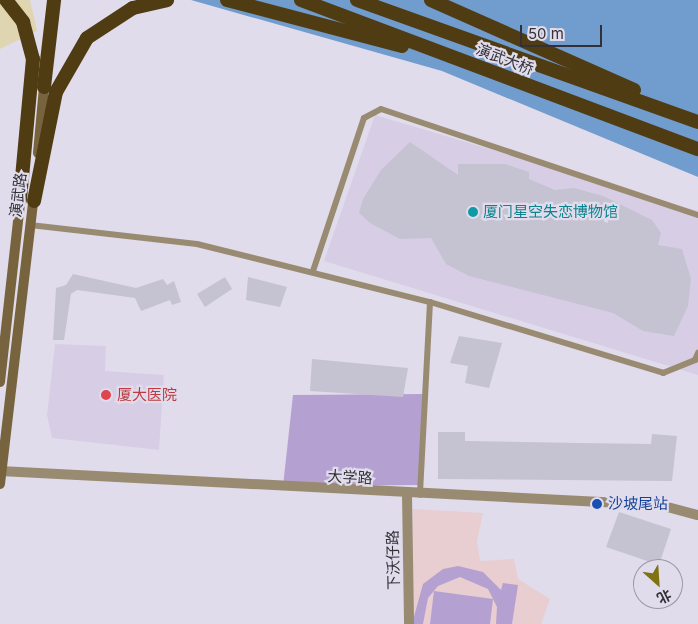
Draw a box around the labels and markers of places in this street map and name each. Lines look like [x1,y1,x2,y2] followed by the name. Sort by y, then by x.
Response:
[483,203,618,221] place label: 厦门星空失恋博物馆
[467,206,479,218] marker: 厦门星空失恋博物馆
[117,386,177,404] place label: 厦大医院
[99,388,113,402] marker: 厦大医院
[608,495,668,513] place label: 沙坡尾站
[590,497,604,511] marker: 沙坡尾站

